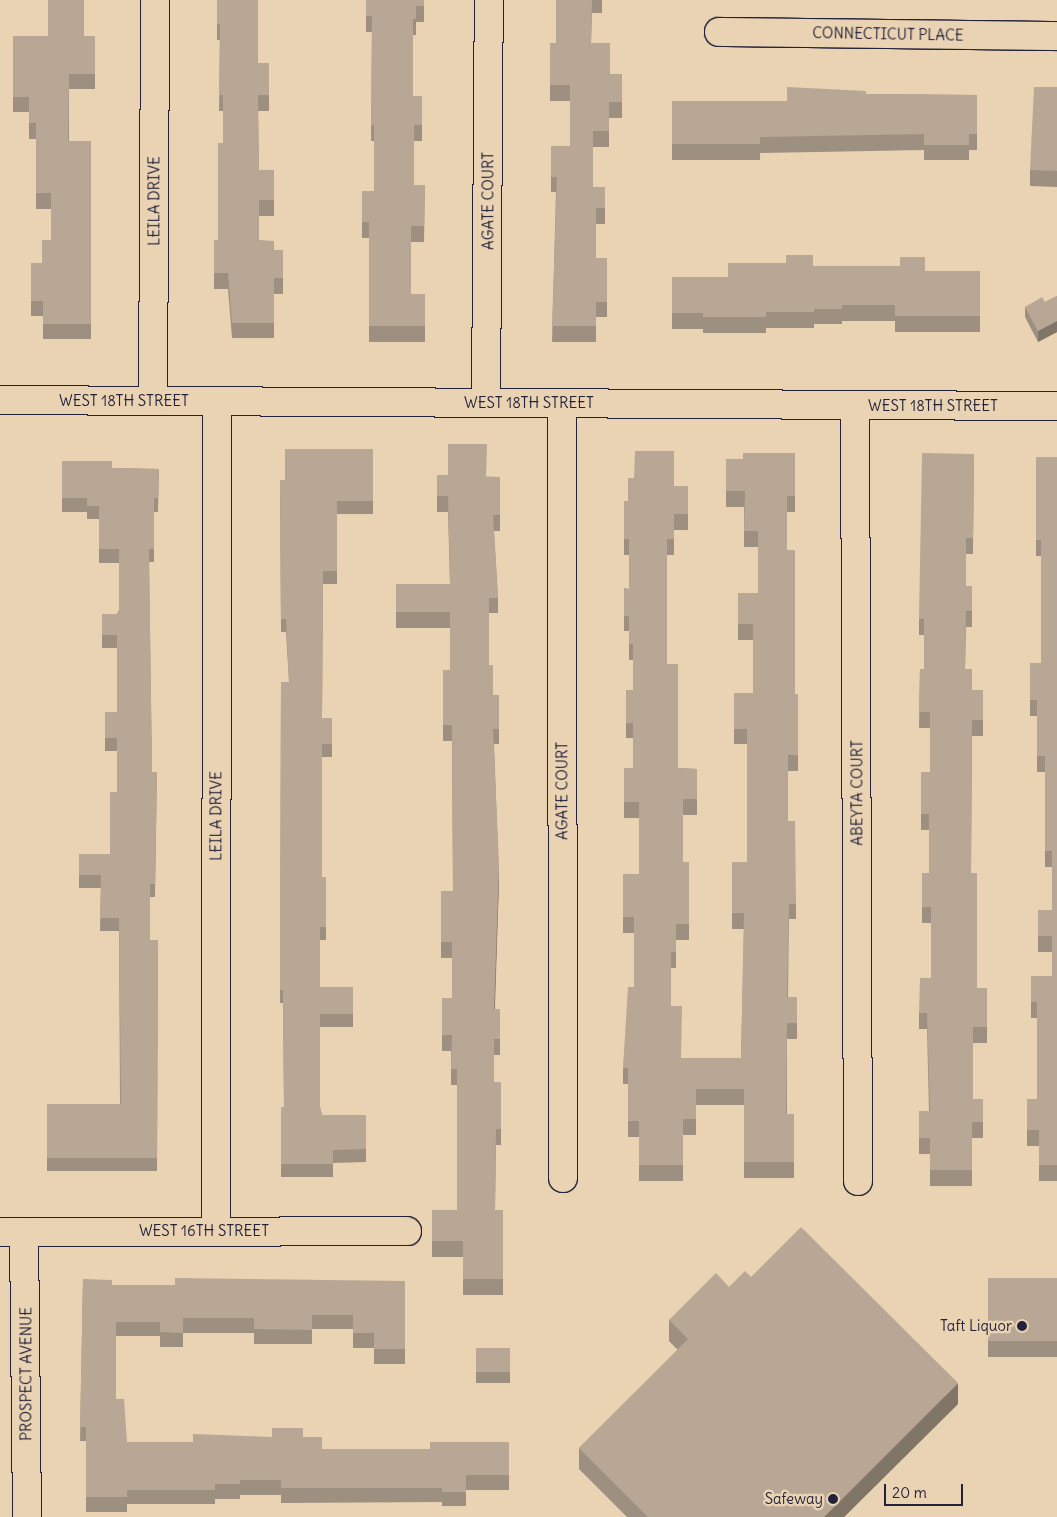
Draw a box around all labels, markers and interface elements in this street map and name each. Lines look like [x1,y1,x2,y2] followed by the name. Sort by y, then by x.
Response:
[812,24,964,44] street label: CONNECTICUT PLACE
[479,152,497,250] street label: AGATE COURT
[145,156,163,246] street label: LEILA DRIVE
[59,392,189,410] street label: WEST 18TH STREET
[464,394,594,412] street label: WEST 18TH STREET
[868,397,998,415] street label: WEST 18TH STREET
[848,740,866,846] street label: ABEYTA COURT
[553,742,571,840] street label: AGATE COURT
[207,771,225,861] street label: LEILA DRIVE
[139,1222,269,1240] street label: WEST 16TH STREET
[17,1307,35,1441] street label: PROSPECT AVENUE
[940,1317,1012,1335] place label: Taft Liquor
[1016,1320,1028,1332] marker: Taft Liquor
[887,1474,966,1506] scale bar
[892,1483,927,1502] text: 20 m
[765,1490,823,1508] place label: Safeway
[827,1493,839,1505] marker: Safeway

